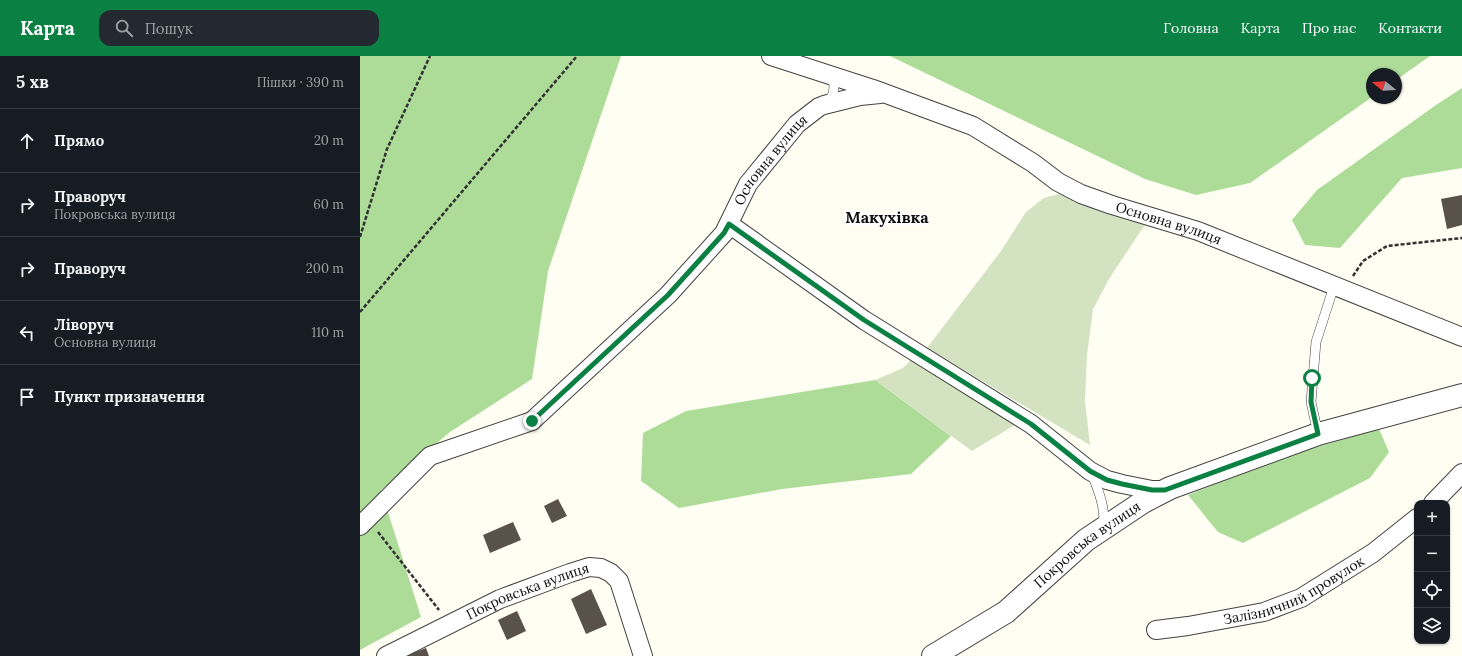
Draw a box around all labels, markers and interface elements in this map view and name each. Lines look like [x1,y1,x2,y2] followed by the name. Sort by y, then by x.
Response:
[99,10,379,46] search box
[20,16,75,40] text: Карта
[113,17,135,39] icon: search
[145,19,193,38] text: Пошук
[1163,19,1219,37] text: Головна
[1241,19,1280,37] text: Карта
[1302,19,1356,37] text: Про нас
[1378,19,1442,37] text: Контакти
[1366,68,1402,104] north arrow
[16,71,49,93] text: 5 хв
[257,74,344,91] text: Пішки · 390 m
[730,111,811,208] street label: Основна вулиця
[16,130,38,152] icon: ahead
[54,131,104,150] text: Прямо
[314,132,344,149] text: 20 m
[54,187,126,206] text: Праворуч
[16,194,38,216] icon: right
[313,196,344,213] text: 60 m
[1113,198,1224,249] street label: Основна вулиця
[54,206,175,223] text: Покровська вулиця
[845,207,929,227] district label: Макухівка
[16,258,38,280] icon: right
[54,259,126,278] text: Праворуч
[306,260,344,277] text: 200 m
[54,315,114,334] text: Ліворуч
[16,322,38,344] icon: left
[311,324,344,341] text: 110 m
[54,334,156,351] text: Основна вулиця
[1303,369,1321,387] route start
[16,386,38,408] icon: arrive
[54,387,205,406] text: Пункт призначення
[523,412,541,430] route end
[1030,497,1144,592] street label: Покровська вулиця
[1414,500,1450,644] map controls
[1414,500,1450,536] button: +
[1414,536,1450,572] button: −
[1222,552,1368,628] street label: Залізничний провулок
[463,559,591,624] street label: Покровська вулиця
[1414,572,1450,608] button: locate
[1414,608,1450,644] button: layers

